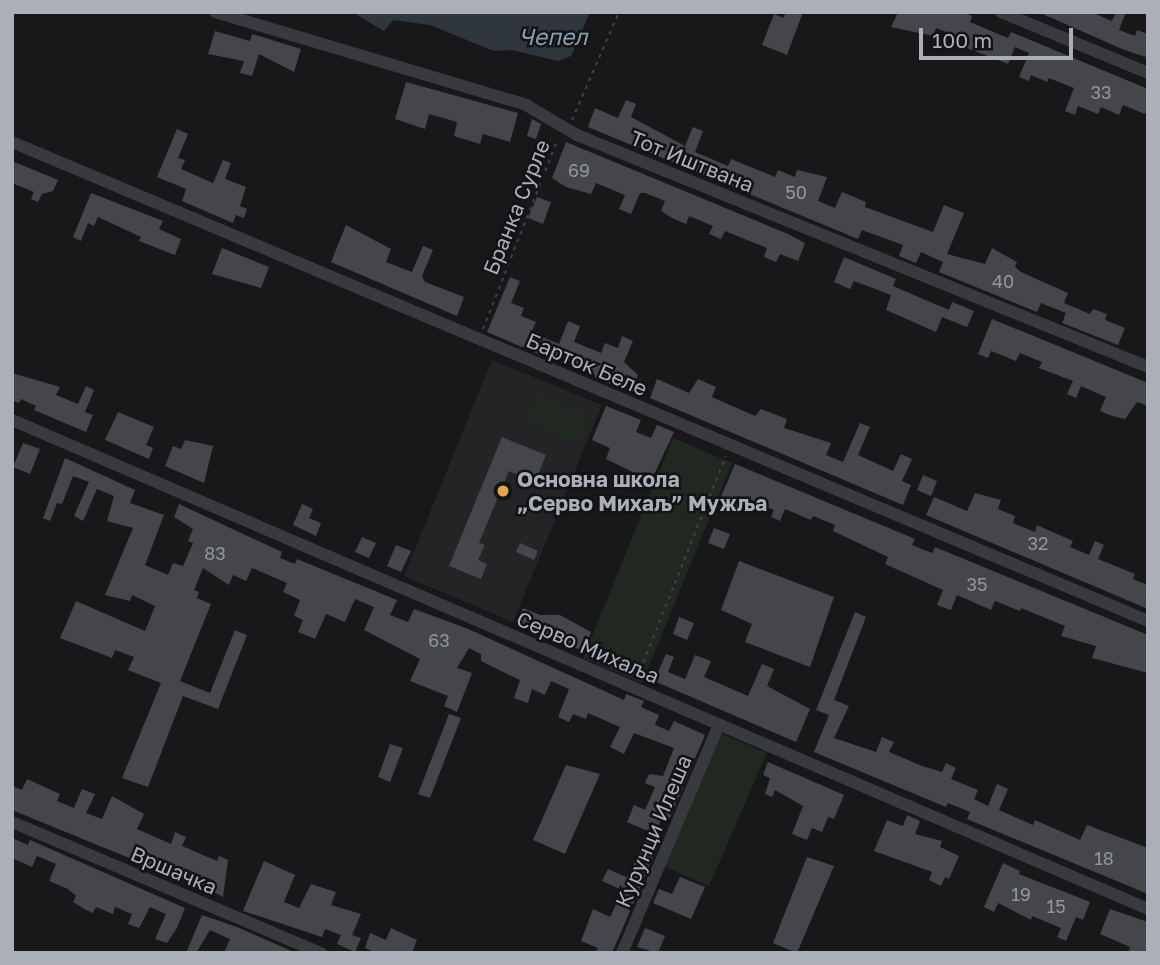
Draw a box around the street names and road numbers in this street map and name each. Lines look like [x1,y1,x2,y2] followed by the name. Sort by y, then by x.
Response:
[627,125,757,197] street label: Тот Иштвана
[477,136,555,278] street label: Бранка Сурле
[523,327,651,401] street label: Барток Беле
[513,606,663,688] street label: Серво Михаља
[610,751,696,911] street label: Курунци Илеша
[127,841,221,899] street label: Вршачка

